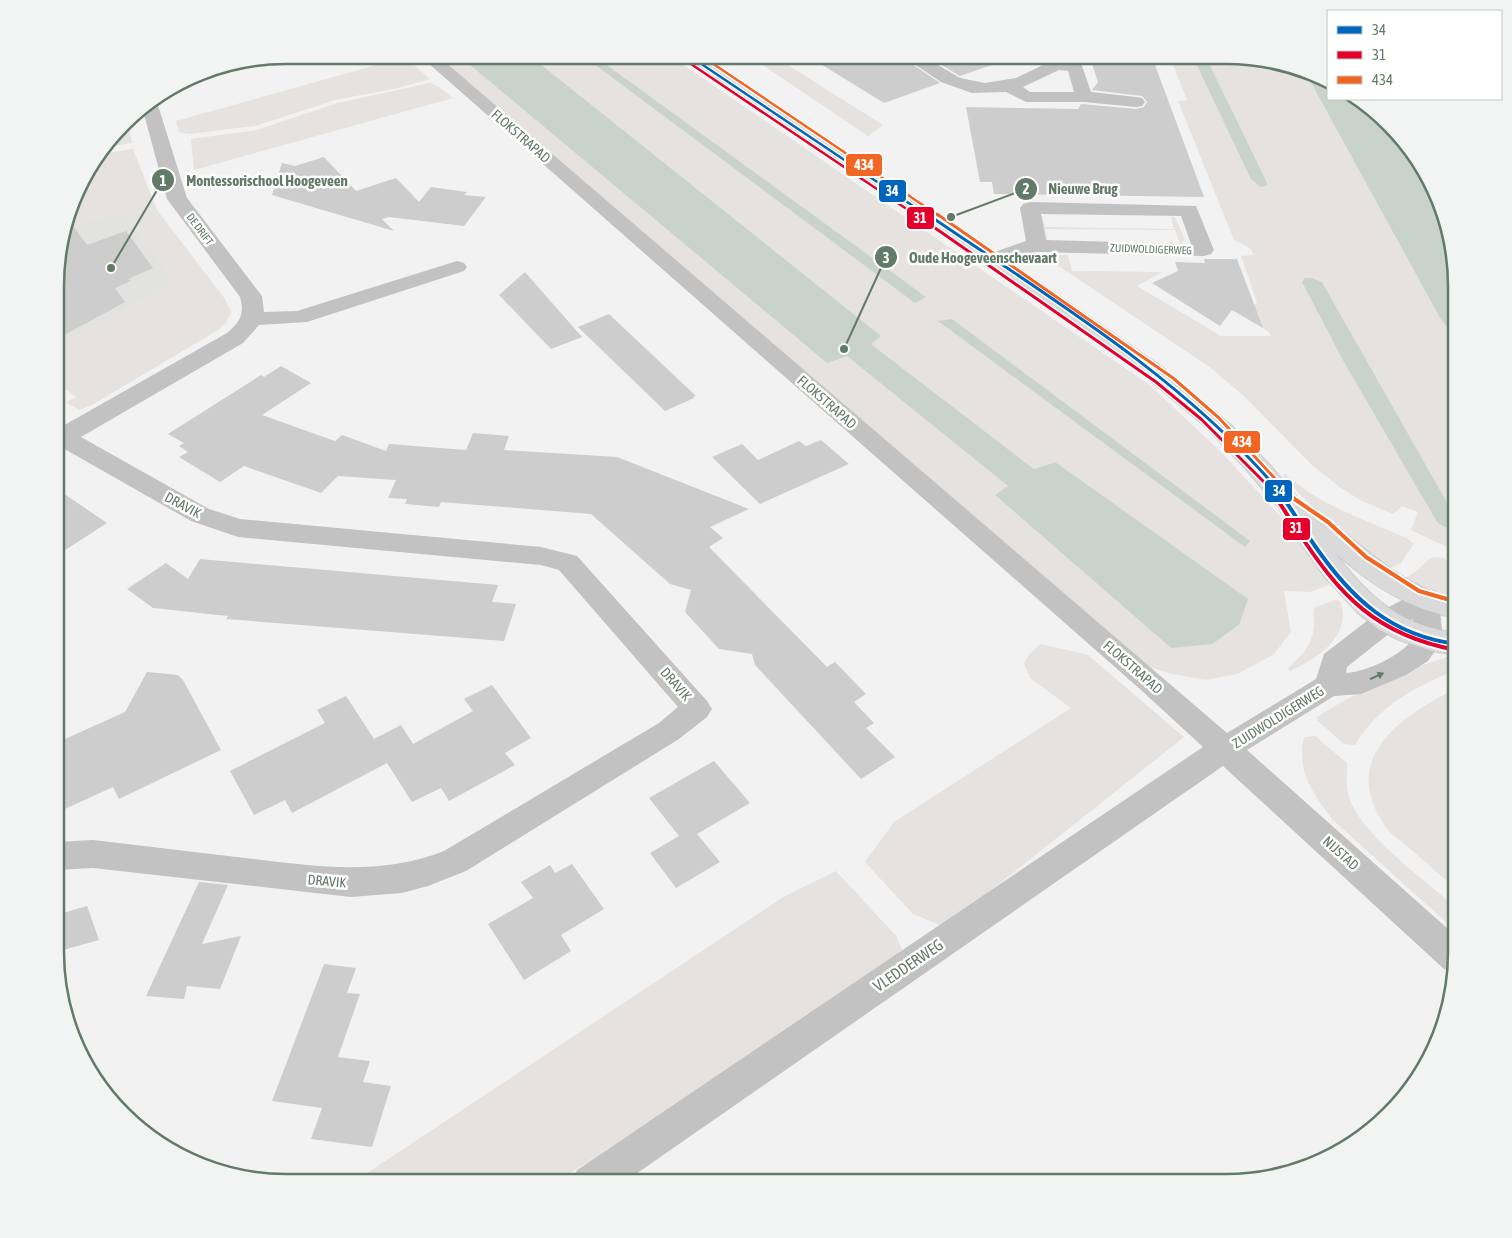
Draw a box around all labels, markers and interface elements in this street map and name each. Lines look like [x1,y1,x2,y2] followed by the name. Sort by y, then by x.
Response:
[1327,10,1502,100] legend
[1372,21,1386,38] text: 34
[1372,46,1386,63] text: 31
[1372,71,1393,88] text: 434
[488,106,554,166] street label: FLOKSTRAPAD
[845,153,883,177] line badge: 434
[853,157,874,173] text: 434
[151,165,357,195] callout: Montessorischool Hoogeveen
[159,172,167,189] text: 1
[186,172,348,189] text: Montessorischool Hoogeveen
[1014,174,1128,204] callout: Nieuwe Brug
[878,179,907,203] line badge: 34
[1022,180,1030,197] text: 2
[1048,180,1118,197] text: Nieuwe Brug
[885,183,899,199] text: 34
[906,206,935,230] line badge: 31
[913,210,927,226] text: 31
[184,211,216,247] street label: DE DRIFT
[874,242,1067,272] callout: Oude Hoogeveenschevaart
[1110,242,1192,256] street label: ZUIDWOLDIGERWEG
[882,249,890,266] text: 3
[909,249,1058,266] text: Oude Hoogeveenschevaart
[794,372,860,432] street label: FLOKSTRAPAD
[1223,430,1261,454] line badge: 434
[1231,434,1252,450] text: 434
[1264,479,1293,503] line badge: 34
[1272,483,1286,499] text: 34
[162,489,204,521] street label: DRAVIK
[1282,517,1311,541] line badge: 31
[1289,520,1303,536] text: 31
[1100,637,1166,697] street label: FLOKSTRAPAD
[657,664,695,704] street label: DRAVIK
[1370,671,1384,679] one-way arrow
[1229,682,1327,752] street label: ZUIDWOLDIGERWEG
[1320,833,1362,873] street label: NIJSTAD
[307,871,347,891] street label: DRAVIK
[870,935,946,995] street label: VLEDDERWEG

